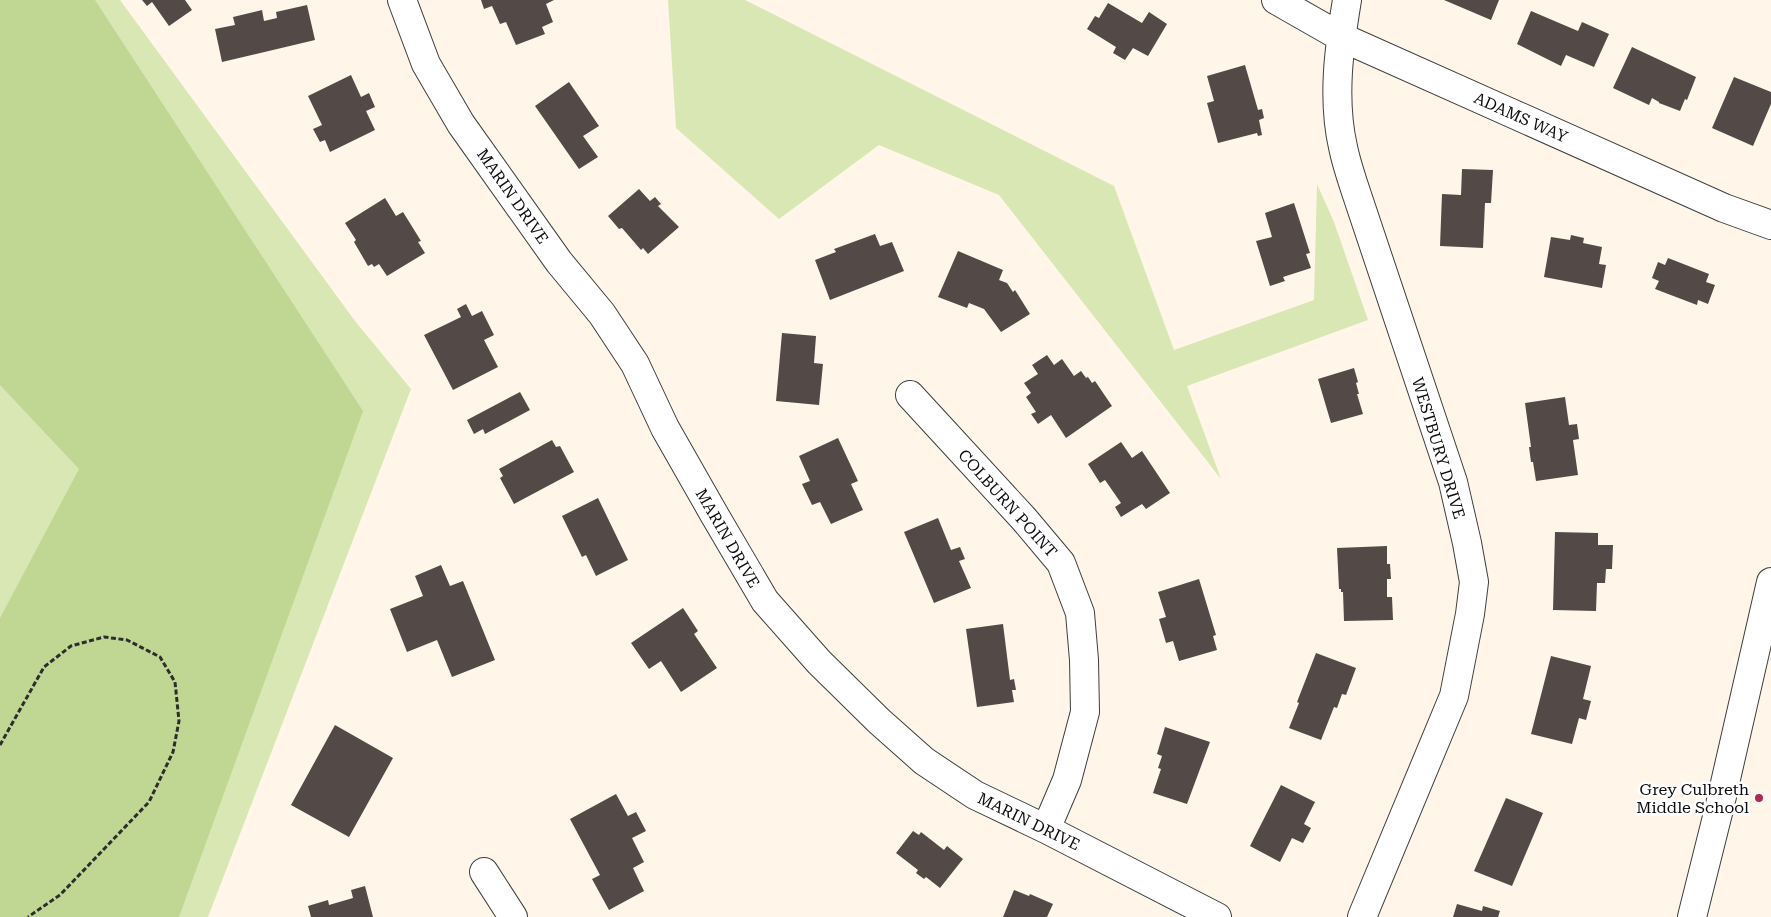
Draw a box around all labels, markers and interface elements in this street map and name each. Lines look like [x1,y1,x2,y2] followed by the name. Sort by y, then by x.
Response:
[1471,88,1571,147] street label: ADAMS WAY
[473,145,552,247] street label: MARIN DRIVE
[1408,375,1469,521] street label: WESTBURY DRIVE
[954,446,1061,561] street label: COLBURN POINT
[692,485,764,591] street label: MARIN DRIVE
[1636,780,1749,817] place label: Grey Culbreth Middle School
[975,789,1083,854] street label: MARIN DRIVE
[1753,792,1765,804] marker: Grey Culbreth Middle School

